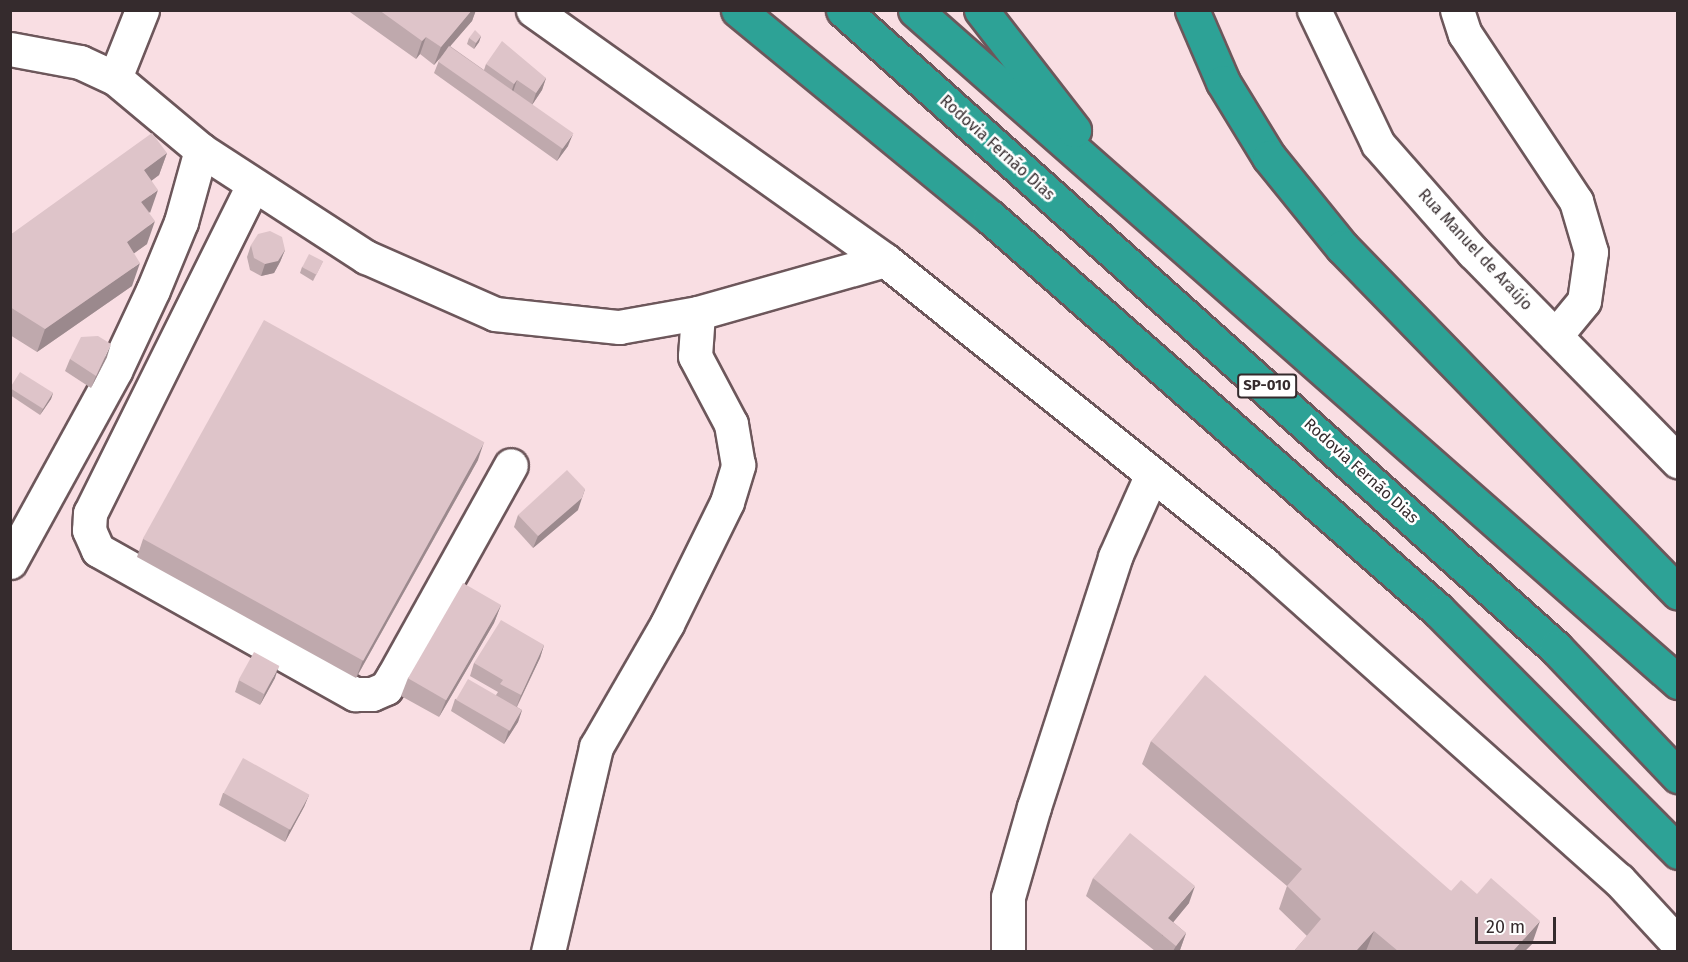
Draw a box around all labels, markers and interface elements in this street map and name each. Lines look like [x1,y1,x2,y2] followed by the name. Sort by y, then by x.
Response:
[936,91,1058,205] street label: Rodovia Fernão Dias
[1414,185,1536,315] street label: Rua Manuel de Araújo
[1237,374,1297,398] road number: SP-010
[1300,414,1422,528] street label: Rodovia Fernão Dias
[1478,905,1559,943] scale bar
[1486,916,1525,938] text: 20 m

